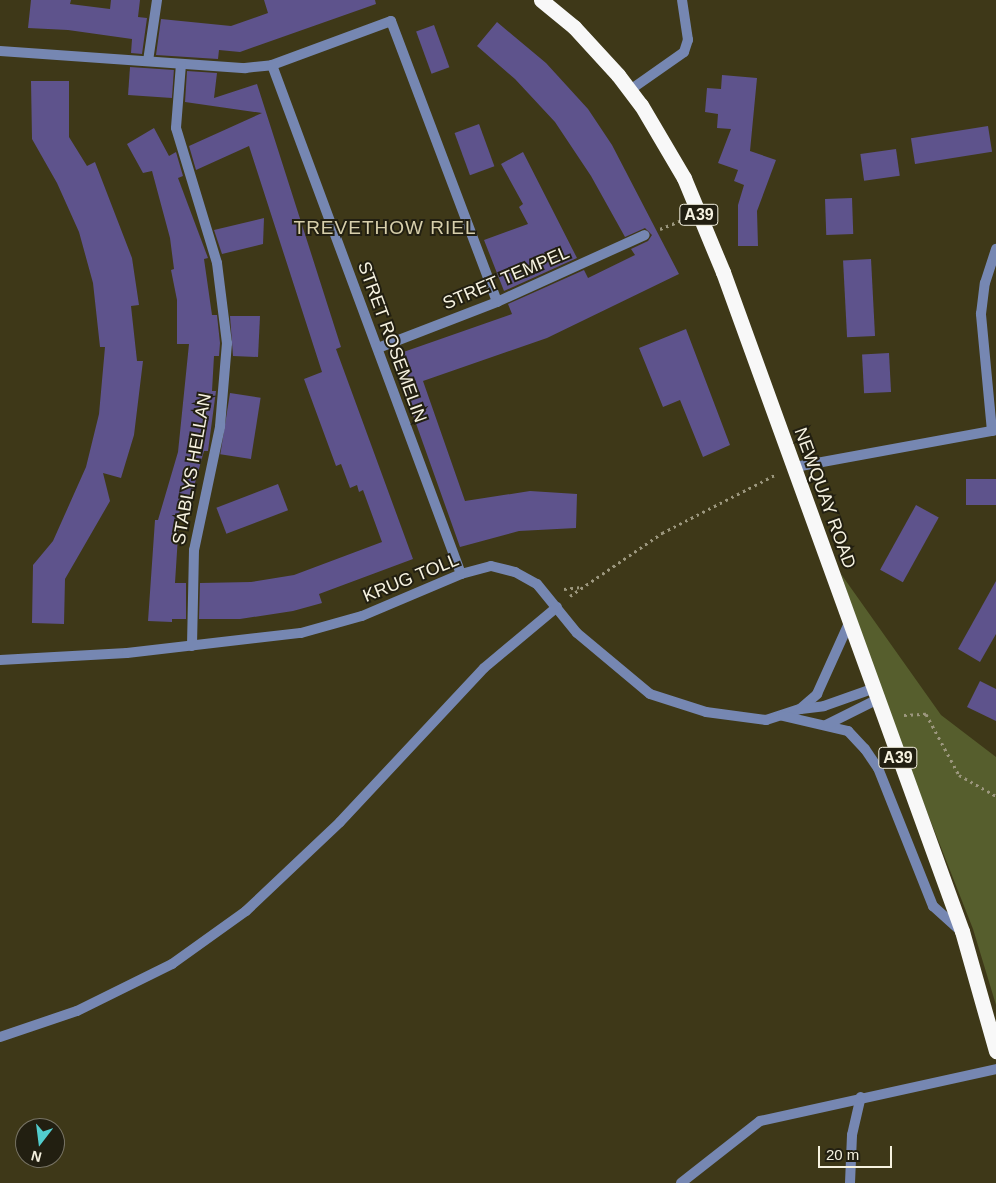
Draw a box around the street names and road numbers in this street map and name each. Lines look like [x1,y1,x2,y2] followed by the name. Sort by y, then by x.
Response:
[679,202,719,228] road number: A39
[439,241,573,315] street label: STRET TEMPEL
[353,258,431,426] street label: STRET ROSEMELIN
[168,392,216,546] street label: STABLYS HELLAN
[789,424,861,572] street label: NEWQUAY ROAD
[360,549,462,607] street label: KRUG TOLL
[878,744,918,771] road number: A39

